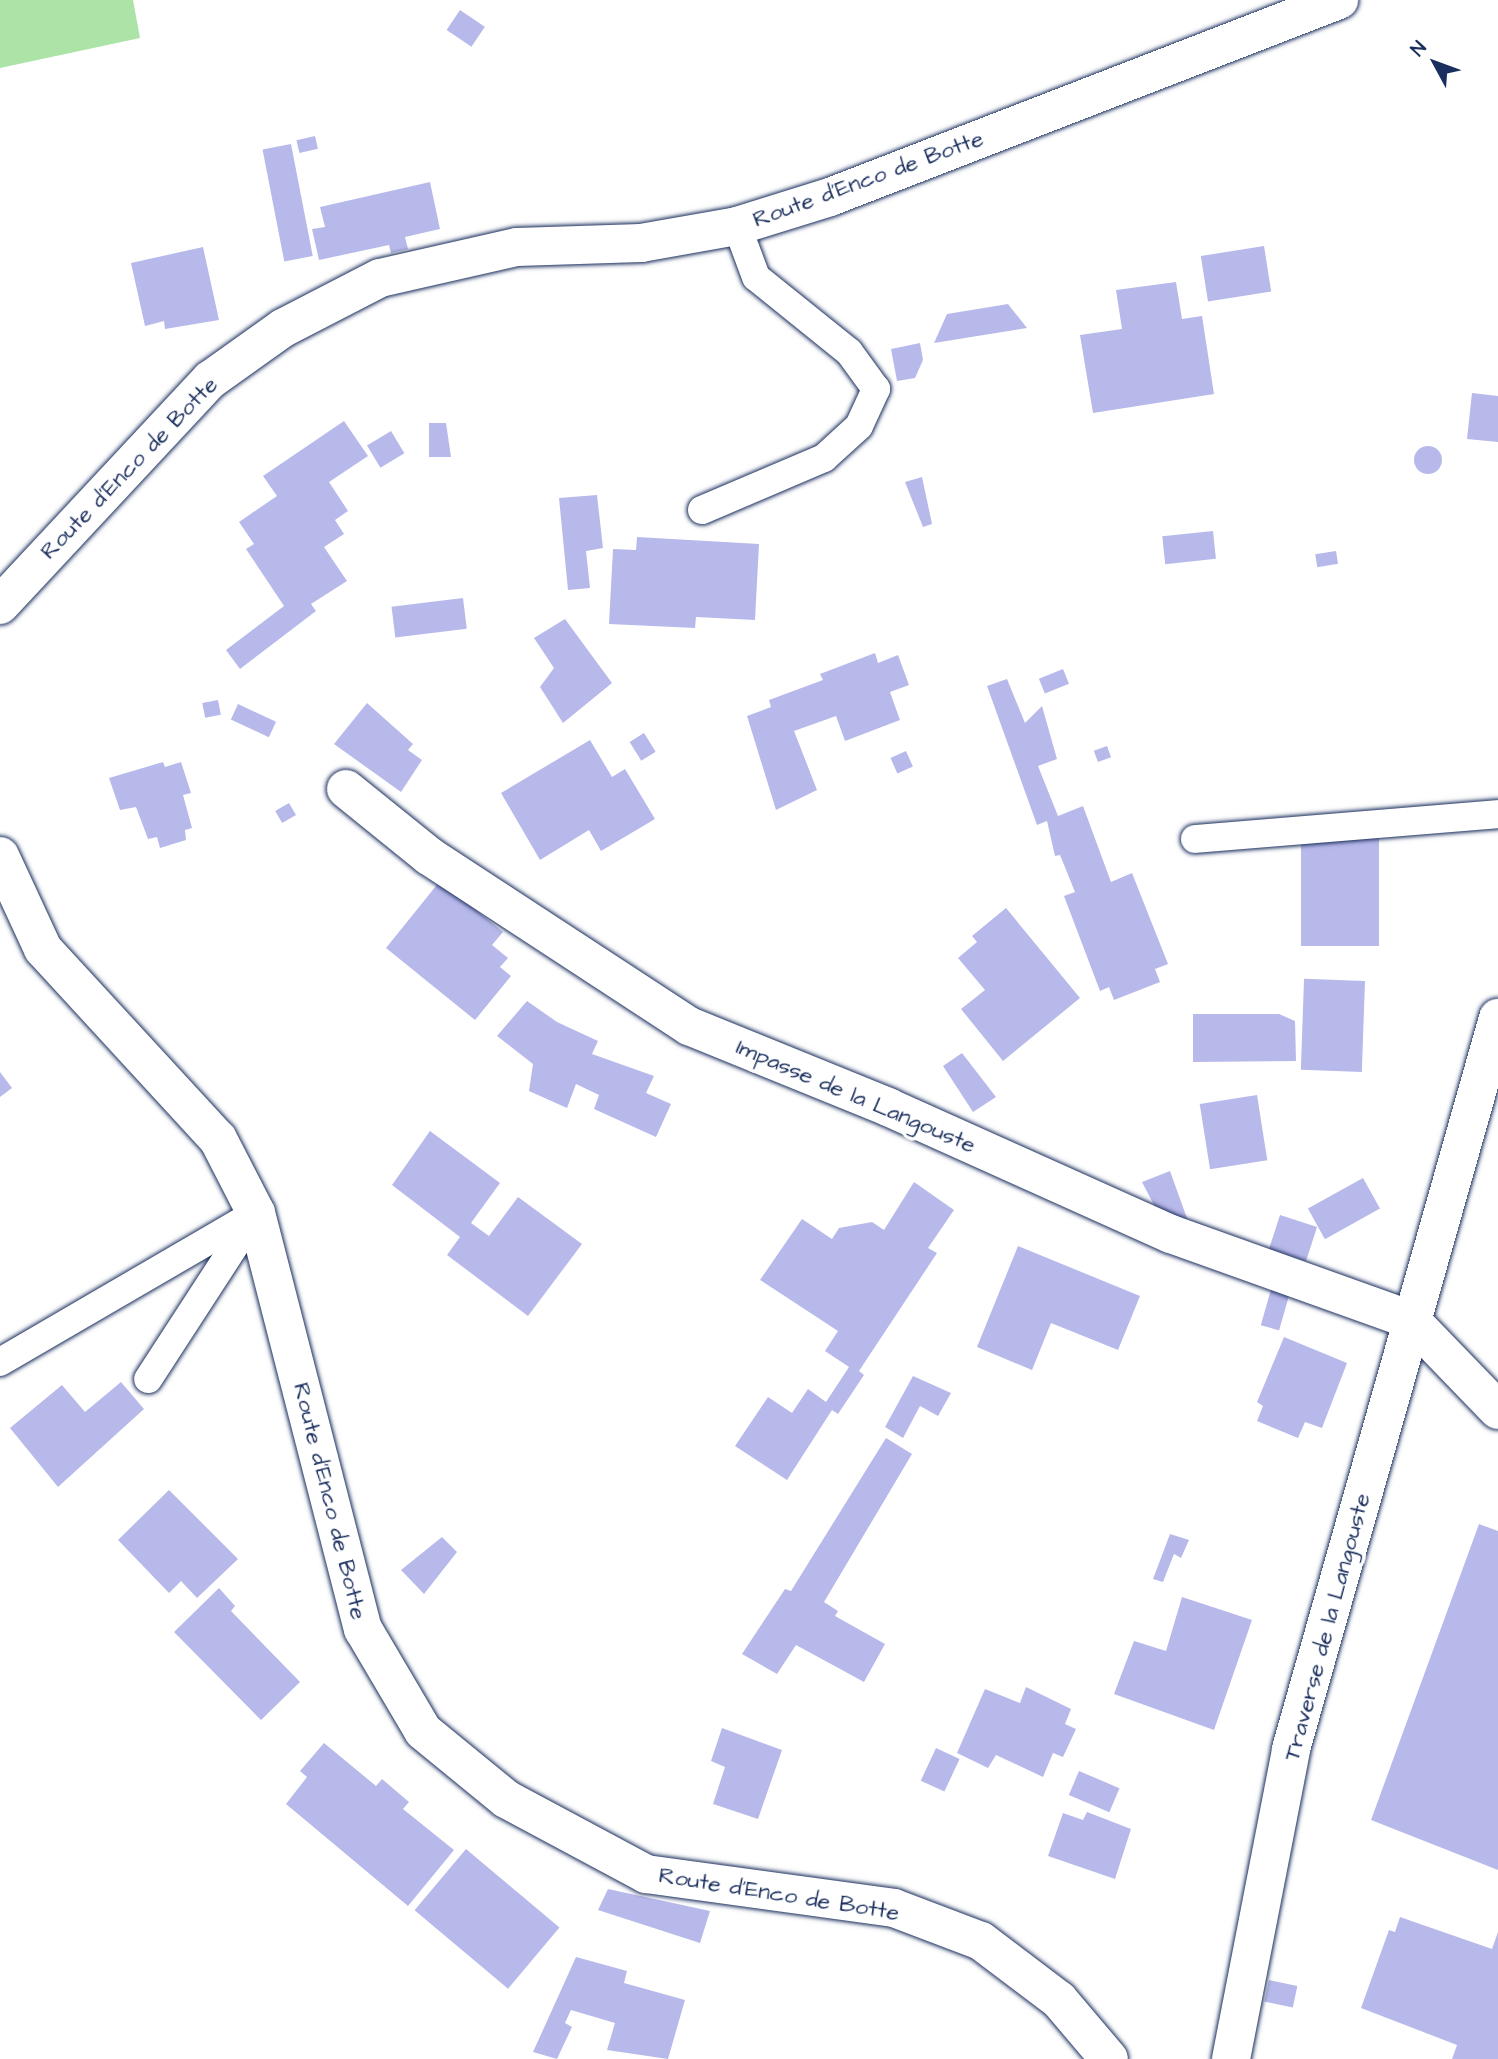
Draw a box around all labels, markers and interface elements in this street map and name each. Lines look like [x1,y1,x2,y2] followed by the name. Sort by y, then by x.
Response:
[1400,28,1470,98] north arrow
[1405,36,1433,62] text: N
[749,124,987,234] street label: Route d'Enco de Botte
[35,371,223,565] street label: Route d'Enco de Botte
[732,1033,980,1159] street label: Impasse de la Langouste
[287,1380,373,1622] street label: Route d'Enco de Botte
[1278,1490,1376,1764] street label: Traverse de la Langouste
[657,1861,901,1927] street label: Route d'Enco de Botte

